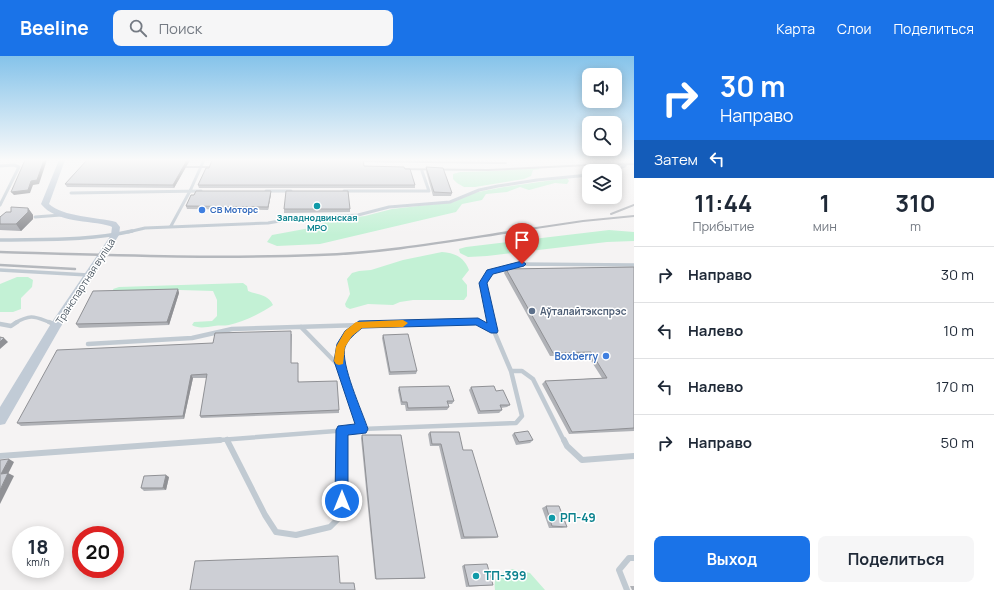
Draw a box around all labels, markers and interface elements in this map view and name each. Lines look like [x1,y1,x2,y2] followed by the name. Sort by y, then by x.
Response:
[113,10,393,46] search box
[20,15,89,41] text: Beeline
[127,17,149,39] icon: search
[159,18,202,39] text: Поиск
[776,19,815,38] text: Карта
[837,19,871,38] text: Слои
[893,19,974,38] text: Поделиться
[720,67,785,105] text: 30 m
[582,68,622,204] map controls
[582,68,622,108] button: sound
[654,72,706,124] icon: right
[720,103,794,127] text: Направо
[582,116,622,156] button: search
[706,148,728,170] icon: left
[654,149,698,170] text: Затем
[582,164,622,204] button: layers
[694,186,752,219] text: 11:44
[820,186,830,219] text: 1
[895,186,936,219] text: 310
[312,201,322,211] marker: Западнодвинская МРО
[210,203,258,216] place label: СВ Моторс
[197,205,207,215] marker: СВ Моторс
[277,211,357,234] place label: Западнодвинская МРО
[692,217,754,235] text: Прибытие
[813,217,837,235] text: мин
[910,217,921,235] text: m
[505,223,539,264] pin
[511,229,533,251] icon: arrive
[52,235,118,327] street label: Транспартная вуліца
[654,264,676,286] icon: right
[688,264,752,285] text: Направо
[941,264,974,285] text: 30 m
[540,304,627,318] place label: Аўталайтэкспрэс
[527,306,537,316] marker: Аўталайтэкспрэс
[654,320,676,342] icon: left
[688,320,743,341] text: Налево
[943,320,974,341] text: 10 m
[555,349,598,363] place label: Boxberry
[601,351,611,361] marker: Boxberry
[654,376,676,398] icon: left
[688,376,743,397] text: Налево
[936,376,974,397] text: 170 m
[654,432,676,454] icon: right
[688,432,752,453] text: Направо
[940,432,974,453] text: 50 m
[321,480,363,522] position arrow
[560,509,596,526] place label: РП-49
[547,513,557,523] marker: РП-49
[72,526,124,578] speed limit sign: 20
[27,533,49,560] text: 18
[654,536,810,582] button: Выход
[818,536,974,582] button: Поделиться
[26,555,50,569] text: km/h
[484,567,526,584] place label: ТП-399
[471,571,481,581] marker: ТП-399

